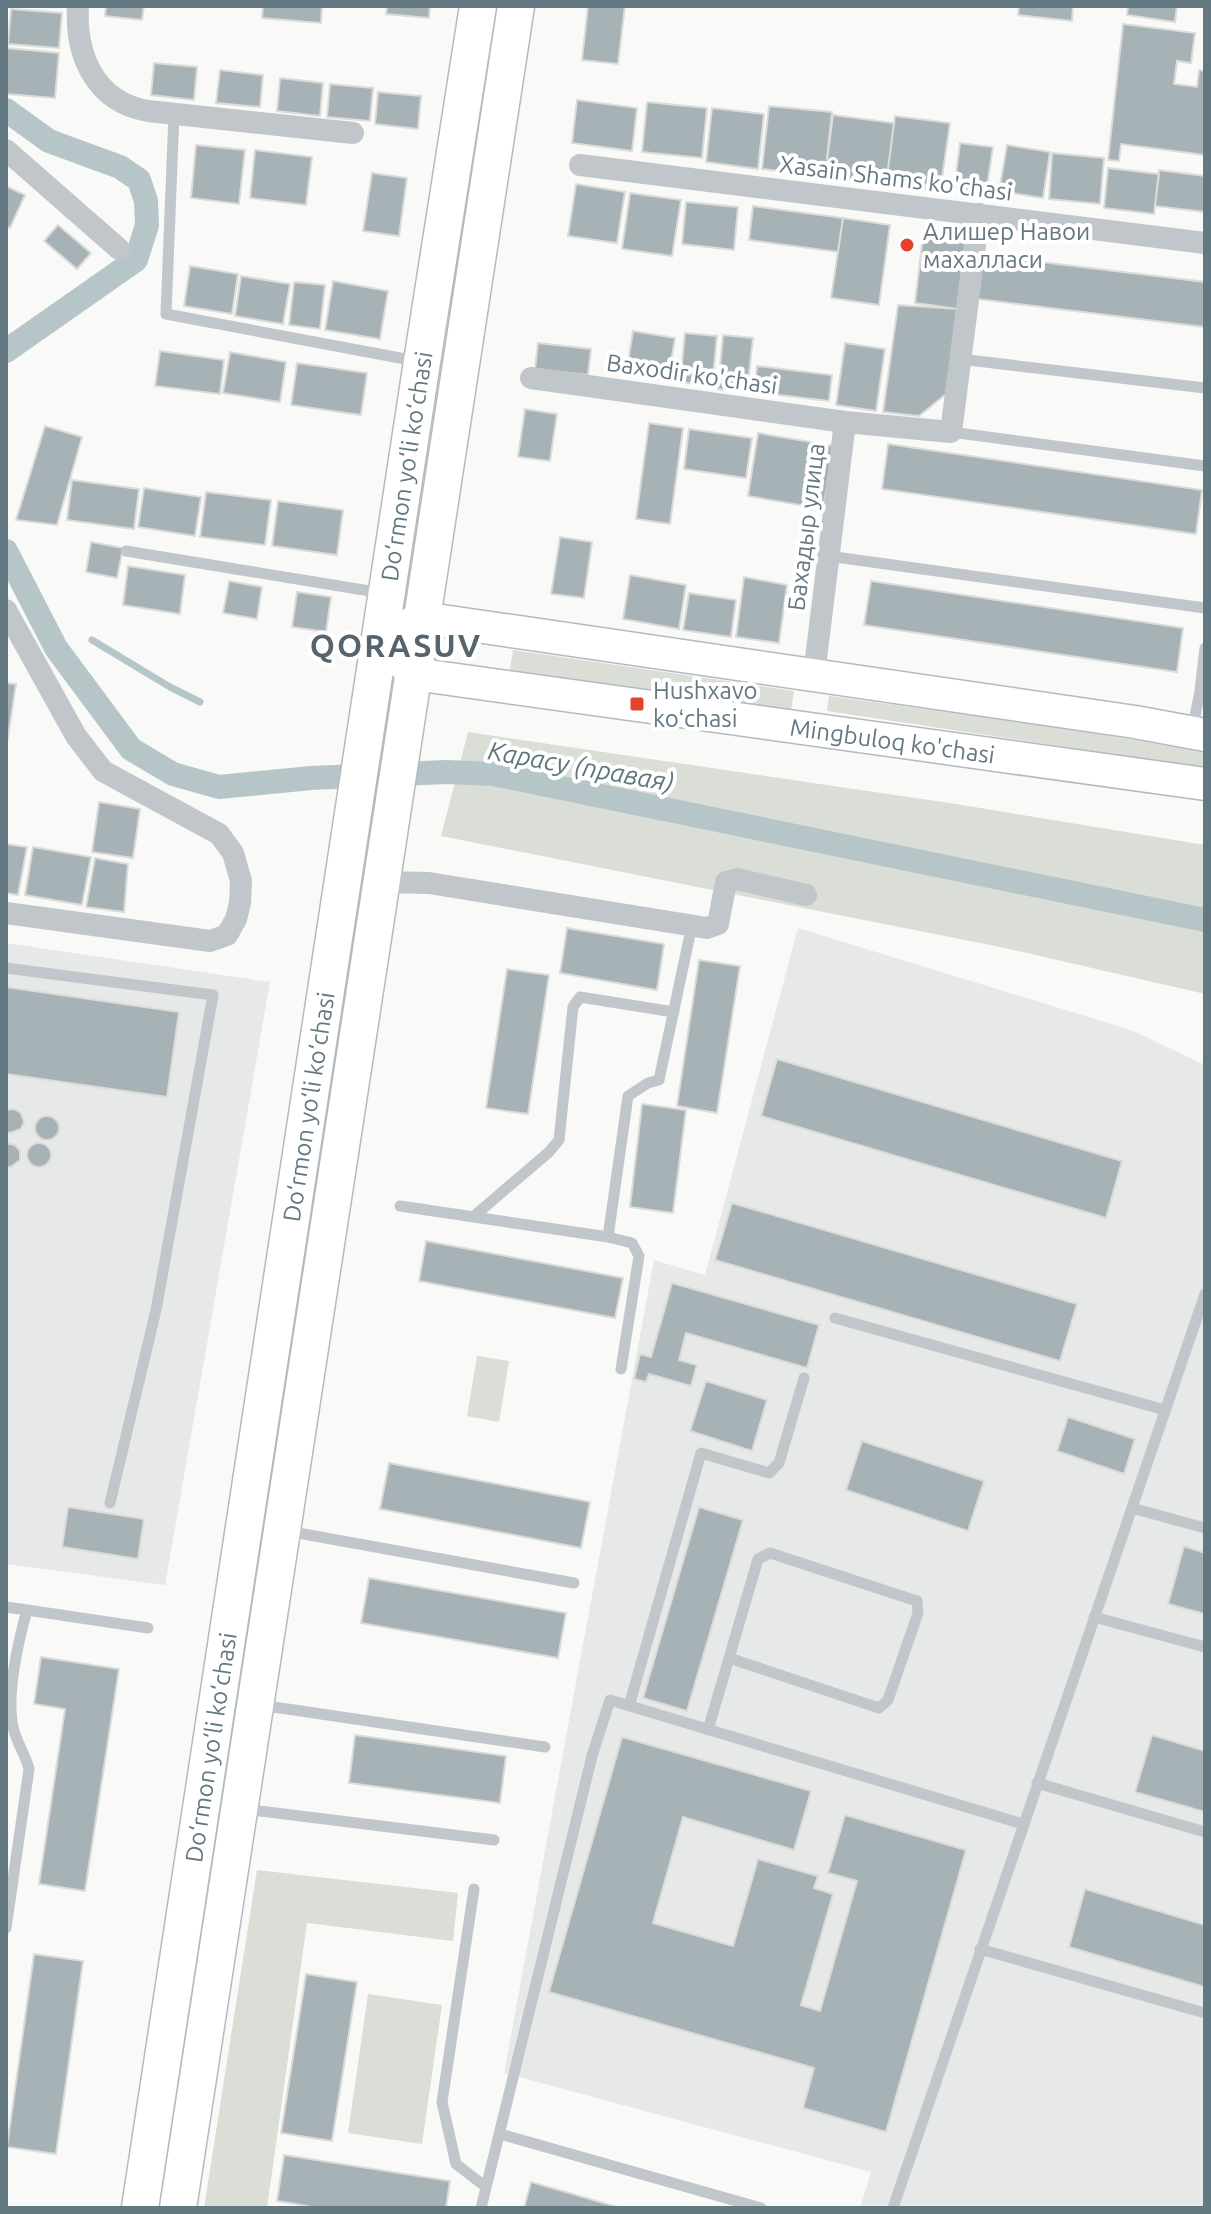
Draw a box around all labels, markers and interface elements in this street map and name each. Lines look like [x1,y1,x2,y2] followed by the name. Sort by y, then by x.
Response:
[778,150,1014,206] street label: Xasain Shams ko'chasi
[923,218,1090,273] place label: Алишер Навои махалласи
[898,236,916,254] marker: Алишер Навои махалласи
[375,349,437,583] street label: Do‘rmon yo‘li ko‘chasi
[605,349,779,399] street label: Baxodir ko'chasi
[782,442,830,612] street label: Бахадыр улица
[310,627,482,663] district label: QORASUV
[653,677,758,732] place label: Hushxavo koʻchasi
[628,695,646,713] marker: Hushxavo koʻchasi
[788,713,997,768] street label: Mingbuloq ko'chasi
[486,735,676,797] water label: Карасу (правая)
[277,990,339,1224] street label: Do‘rmon yo‘li ko‘chasi
[180,1631,241,1864] street label: Do‘rmon yo‘li ko‘chasi

